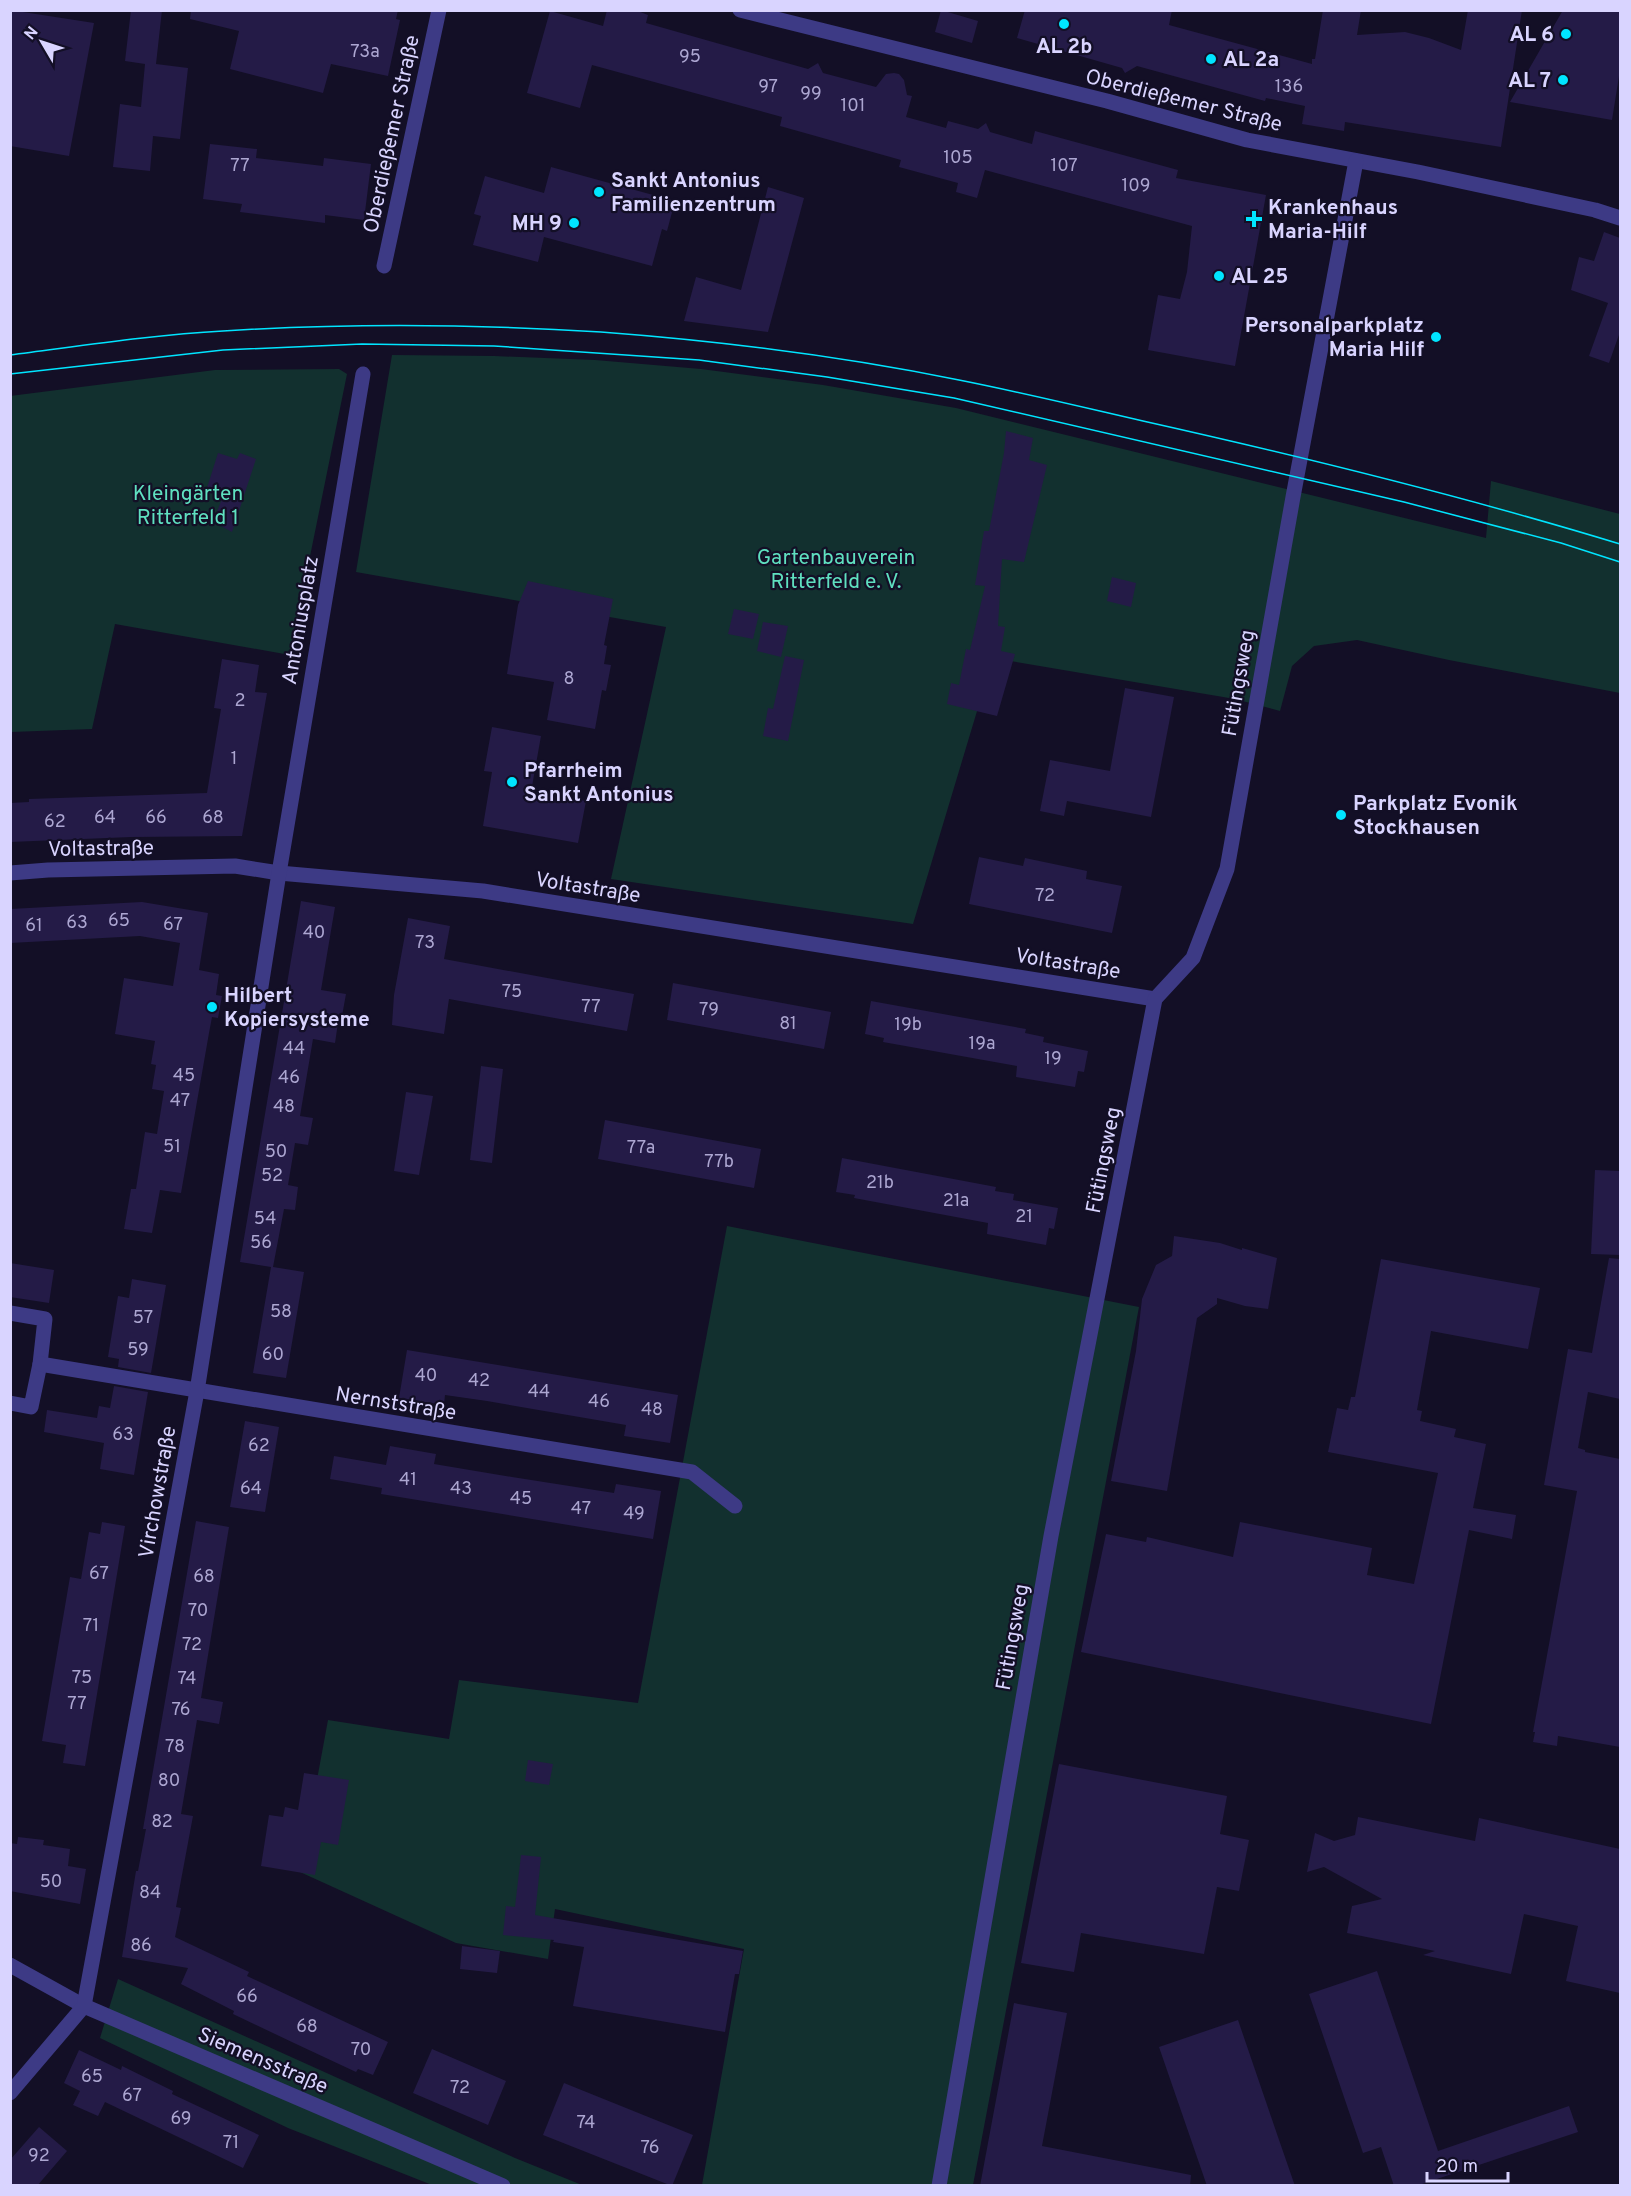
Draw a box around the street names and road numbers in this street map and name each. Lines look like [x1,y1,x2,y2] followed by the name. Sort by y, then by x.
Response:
[358,33,427,236] street label: Oberdießemer Straße
[1082,64,1285,139] street label: Oberdießemer Straße
[277,554,326,687] street label: Antoniusplatz
[1217,628,1262,739] street label: Fütingsweg
[48,835,154,864] street label: Voltastraße
[533,867,642,910] street label: Voltastraße
[1013,943,1122,986] street label: Voltastraße
[1081,1105,1128,1216] street label: Fütingsweg
[333,1382,458,1427] street label: Nernststraße
[134,1424,183,1561] street label: Virchowstraße
[991,1582,1036,1693] street label: Fütingsweg
[193,2022,332,2101] street label: Siemensstraße

